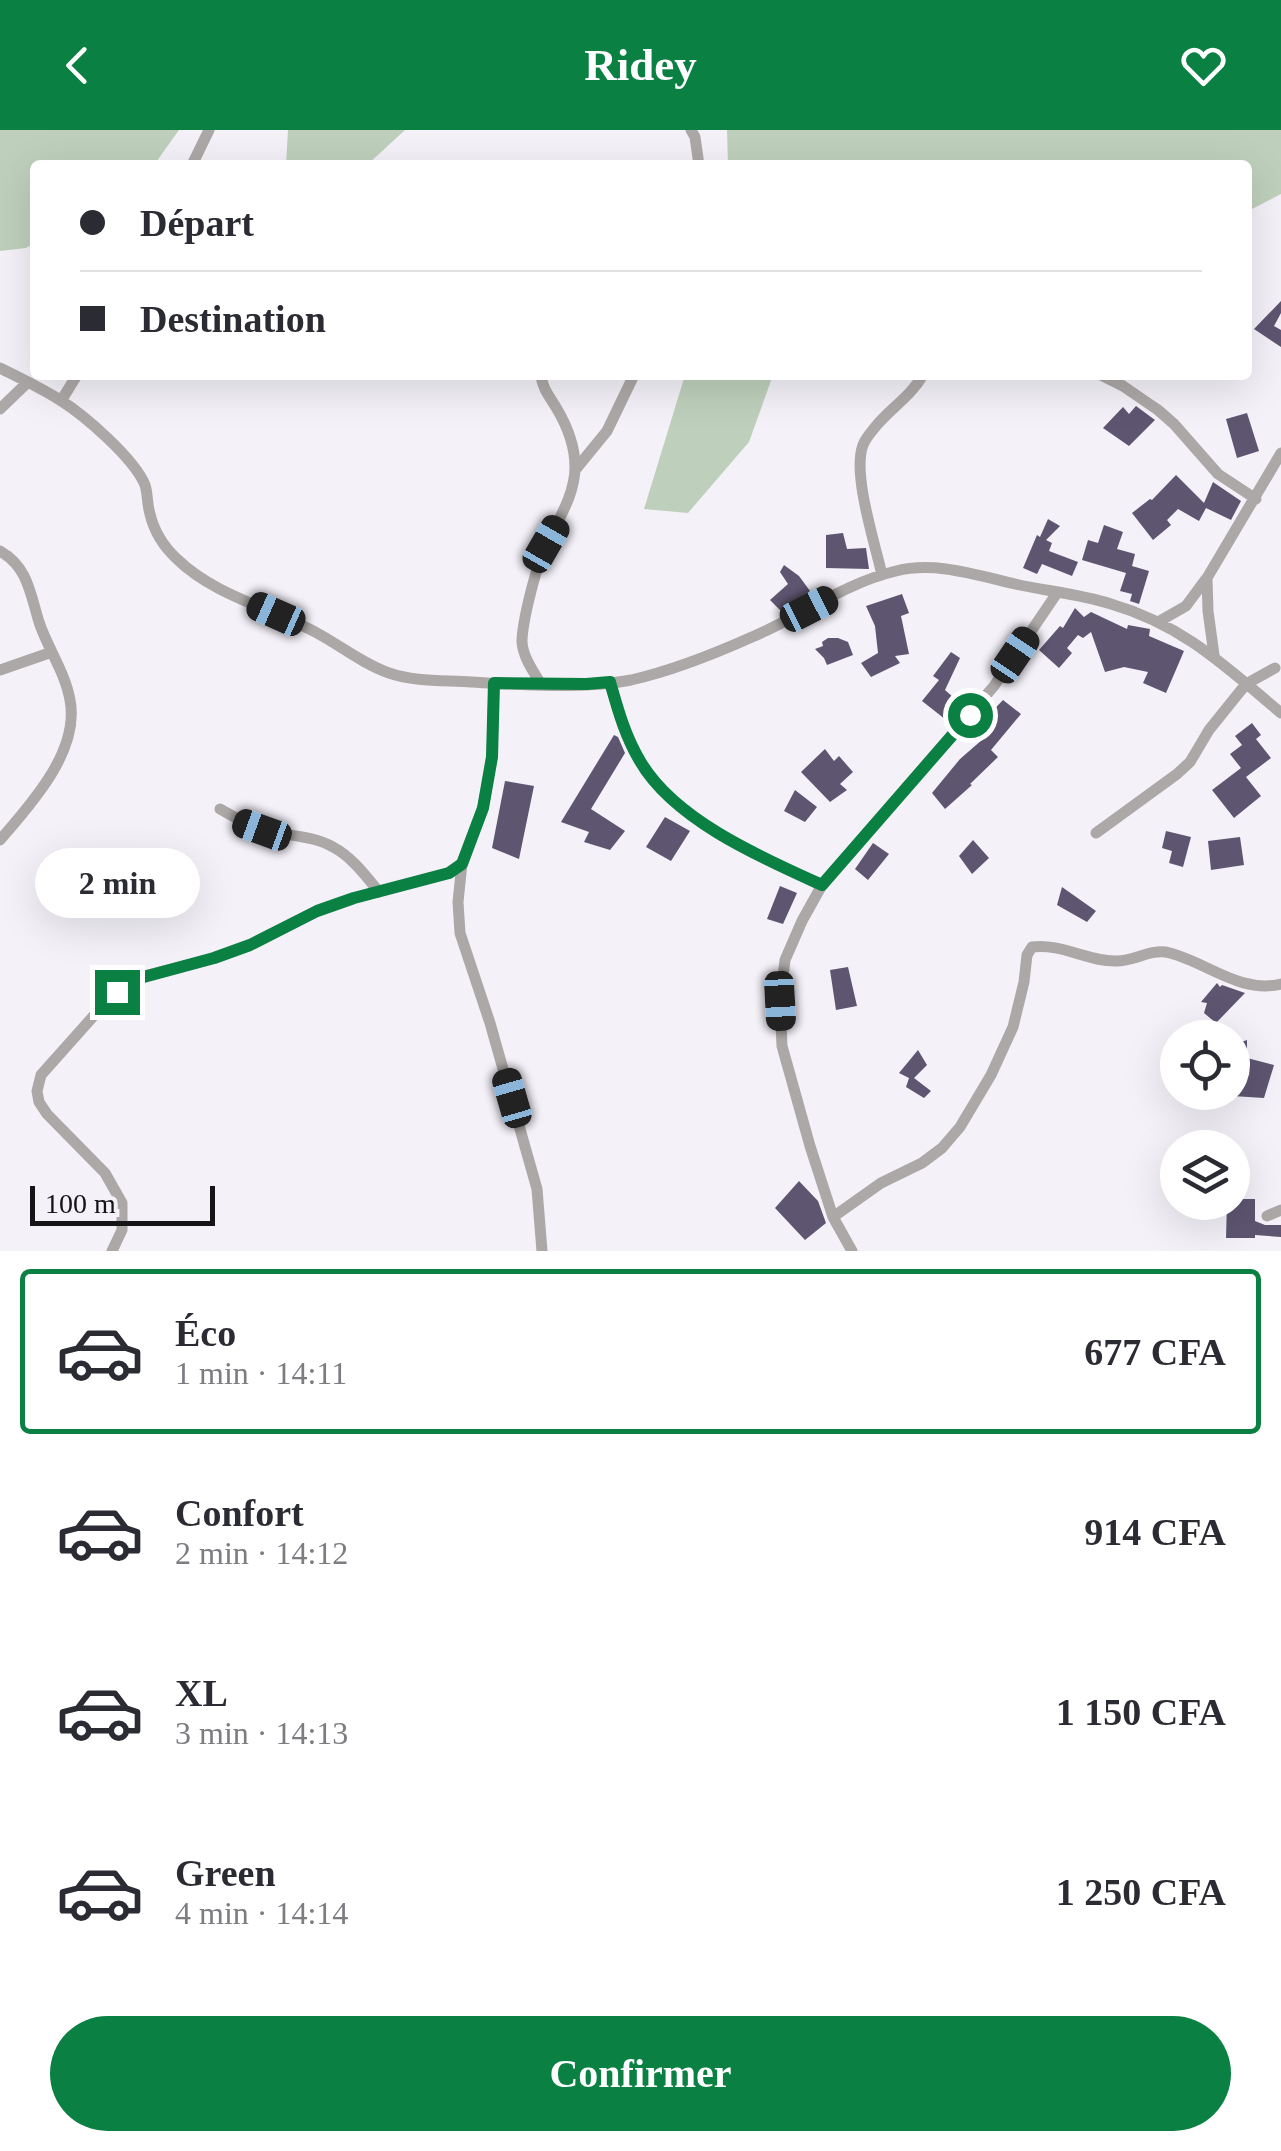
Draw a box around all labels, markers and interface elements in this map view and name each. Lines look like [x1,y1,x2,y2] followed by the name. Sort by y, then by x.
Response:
[50,38,105,93] icon: back
[1176,38,1231,93] icon: heart
[584,40,697,90] text: Ridey
[140,202,254,244] text: Départ
[140,298,326,340] text: Destination
[518,511,574,577] car
[775,582,843,636] car
[242,588,310,640] car
[986,622,1044,688] car
[948,693,993,738] route start
[229,806,295,854] car
[34,847,200,917] callout: 2 min
[79,865,156,901] text: 2 min
[95,970,140,1015] route end
[763,970,797,1032] car
[1160,1020,1250,1220] map controls
[1160,1020,1250,1110] button: locate
[489,1065,535,1131] car
[1160,1130,1250,1220] button: layers
[30,1181,215,1226] scale bar
[45,1188,116,1219] text: 100 m
[55,1307,145,1397] icon: car
[175,1312,236,1354] text: Éco
[1084,1331,1226,1373] text: 677 CFA
[175,1355,347,1391] text: 1 min · 14:11
[55,1487,145,1577] icon: car
[175,1492,304,1534] text: Confort
[1084,1511,1226,1553] text: 914 CFA
[175,1535,348,1571] text: 2 min · 14:12
[55,1667,145,1757] icon: car
[175,1672,228,1714] text: XL
[1056,1691,1226,1733] text: 1 150 CFA
[175,1715,348,1751] text: 3 min · 14:13
[55,1847,145,1937] icon: car
[175,1852,276,1894] text: Green
[1056,1871,1226,1913] text: 1 250 CFA
[175,1895,348,1931] text: 4 min · 14:14
[50,2016,1231,2131] button: Confirmer

